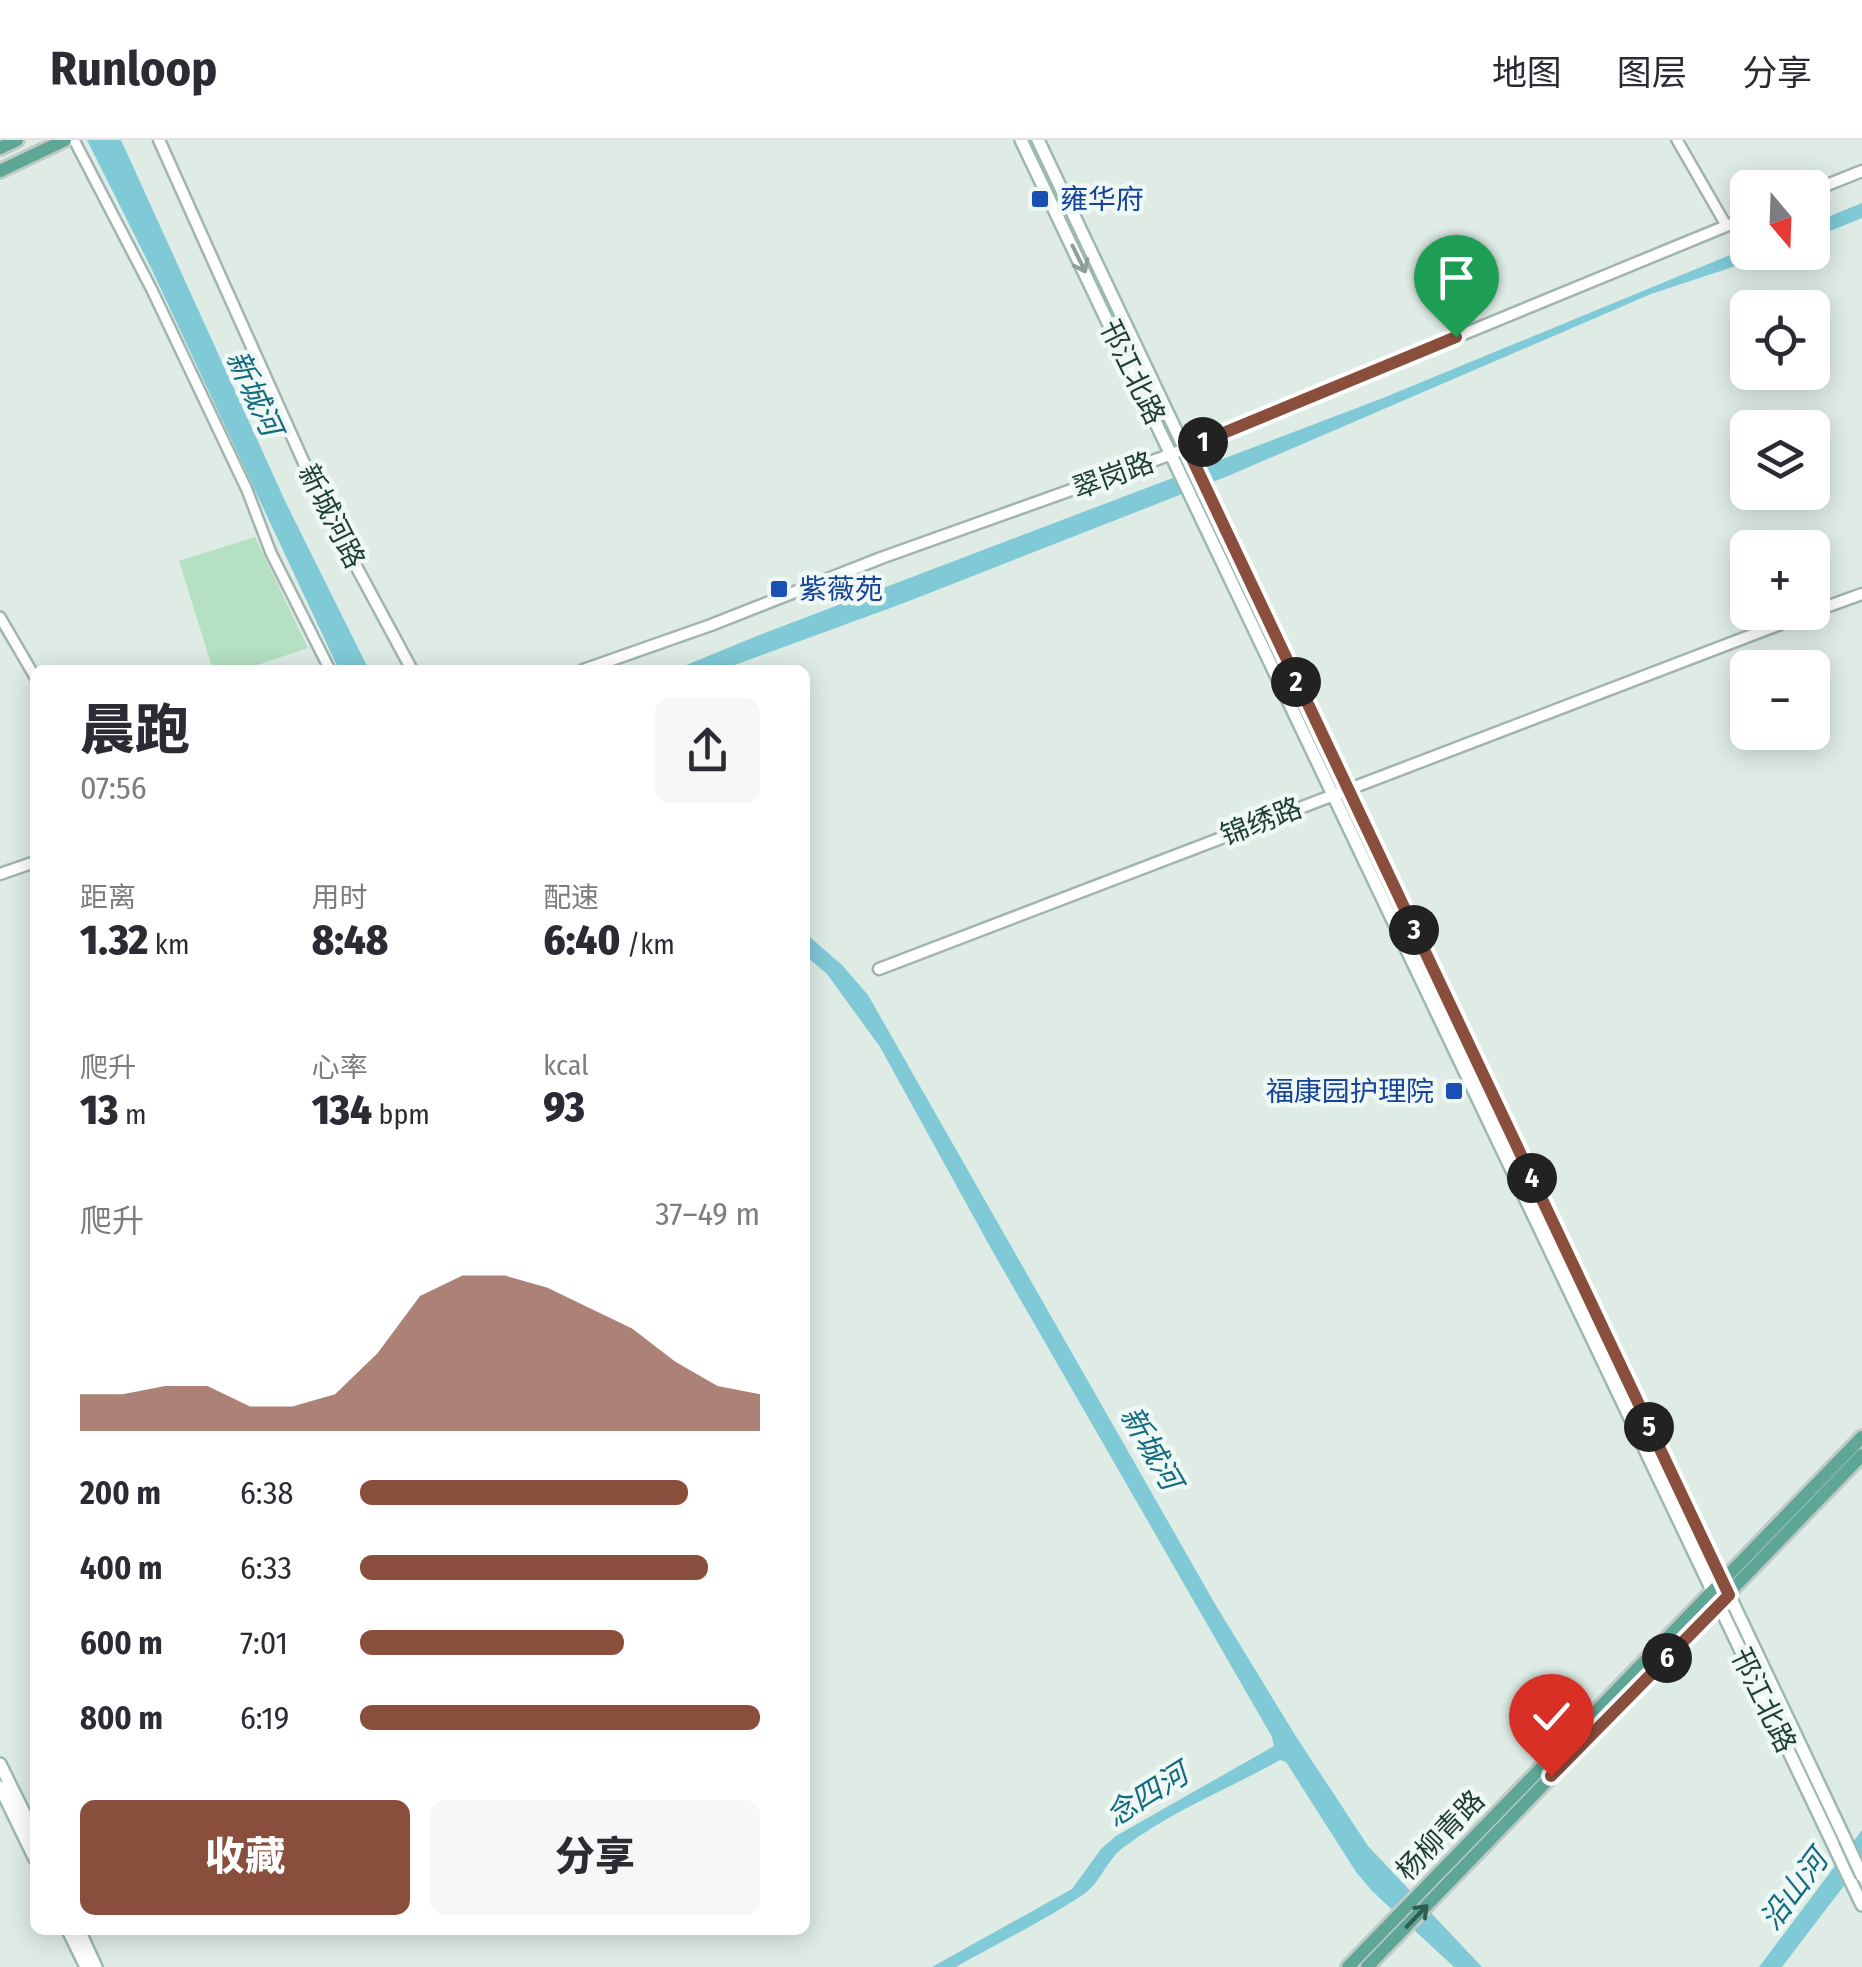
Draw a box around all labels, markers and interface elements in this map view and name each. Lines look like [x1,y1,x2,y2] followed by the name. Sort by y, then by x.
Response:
[50,40,217,98] text: Runloop
[1492,52,1562,94] text: 地图
[1617,52,1687,94] text: 图层
[1742,52,1812,94] text: 分享
[1730,170,1830,270] north arrow
[1730,170,1830,750] map controls
[1060,183,1144,216] place label: 雍华府
[1029,188,1051,210] marker: 雍华府
[1414,235,1499,338] pin
[1070,244,1089,274] one-way arrow
[1429,250,1484,305] icon: arrive
[1730,290,1830,390] button: locate
[1093,315,1172,430] street label: 邗江北路
[219,345,291,446] water label: 新城河
[1730,410,1830,510] button: layers
[1178,417,1228,467] pin: 1
[1197,425,1209,458] text: 1
[1068,446,1158,505] street label: 翠岗路
[291,459,372,574] street label: 新城河路
[1730,530,1830,630] button: +
[799,573,883,606] place label: 紫薇苑
[768,578,790,600] marker: 紫薇苑
[1730,650,1830,750] button: −
[1271,657,1321,707] pin: 2
[1290,665,1302,698] text: 2
[80,698,190,764] text: 晨跑
[655,698,760,803] button: share
[80,769,147,807] text: 07:56
[1216,791,1306,852] street label: 锦绣路
[80,881,136,914] text: 距离
[312,881,368,914] text: 用时
[543,881,599,914] text: 配速
[1389,905,1439,955] pin: 3
[1407,913,1421,946] text: 3
[80,915,148,965] text: 1.32
[312,915,388,965] text: 8:48
[543,915,620,965] text: 6:40
[148,928,189,961] text: km
[620,928,675,961] text: /km
[543,1049,589,1082] text: kcal
[80,1051,136,1084] text: 爬升
[312,1051,368,1084] text: 心率
[1266,1075,1434,1108] place label: 福康园护理院
[1443,1080,1465,1102] marker: 福康园护理院
[543,1082,585,1132] text: 93
[80,1085,118,1135] text: 13
[312,1085,372,1135] text: 134
[118,1098,146,1131] text: m
[372,1098,430,1131] text: bpm
[1507,1153,1557,1203] pin: 4
[1525,1161,1539,1194] text: 4
[655,1195,760,1233] text: 37–49 m
[80,1202,144,1240] text: 爬升
[1113,1400,1192,1500] water label: 新城河
[1624,1402,1674,1452] pin: 5
[1642,1410,1656,1443] text: 5
[80,1474,161,1512] text: 200 m
[240,1474,293,1512] text: 6:38
[80,1549,162,1587] text: 400 m
[240,1549,292,1587] text: 6:33
[80,1624,163,1662] text: 600 m
[240,1624,288,1662] text: 7:01
[1642,1633,1692,1683] pin: 6
[1660,1641,1674,1674] text: 6
[1724,1643,1803,1758] street label: 邗江北路
[1509,1674,1594,1777] pin
[1524,1689,1579,1744] icon: check
[80,1699,163,1737] text: 800 m
[240,1699,289,1737] text: 6:19
[1099,1753,1199,1834] water label: 念四河
[1390,1784,1491,1887] street label: 杨柳青路
[80,1800,410,1915] button: 收藏
[430,1800,760,1915] button: 分享
[1753,1839,1838,1937] water label: 沿山河
[1404,1904,1428,1928] one-way arrow

